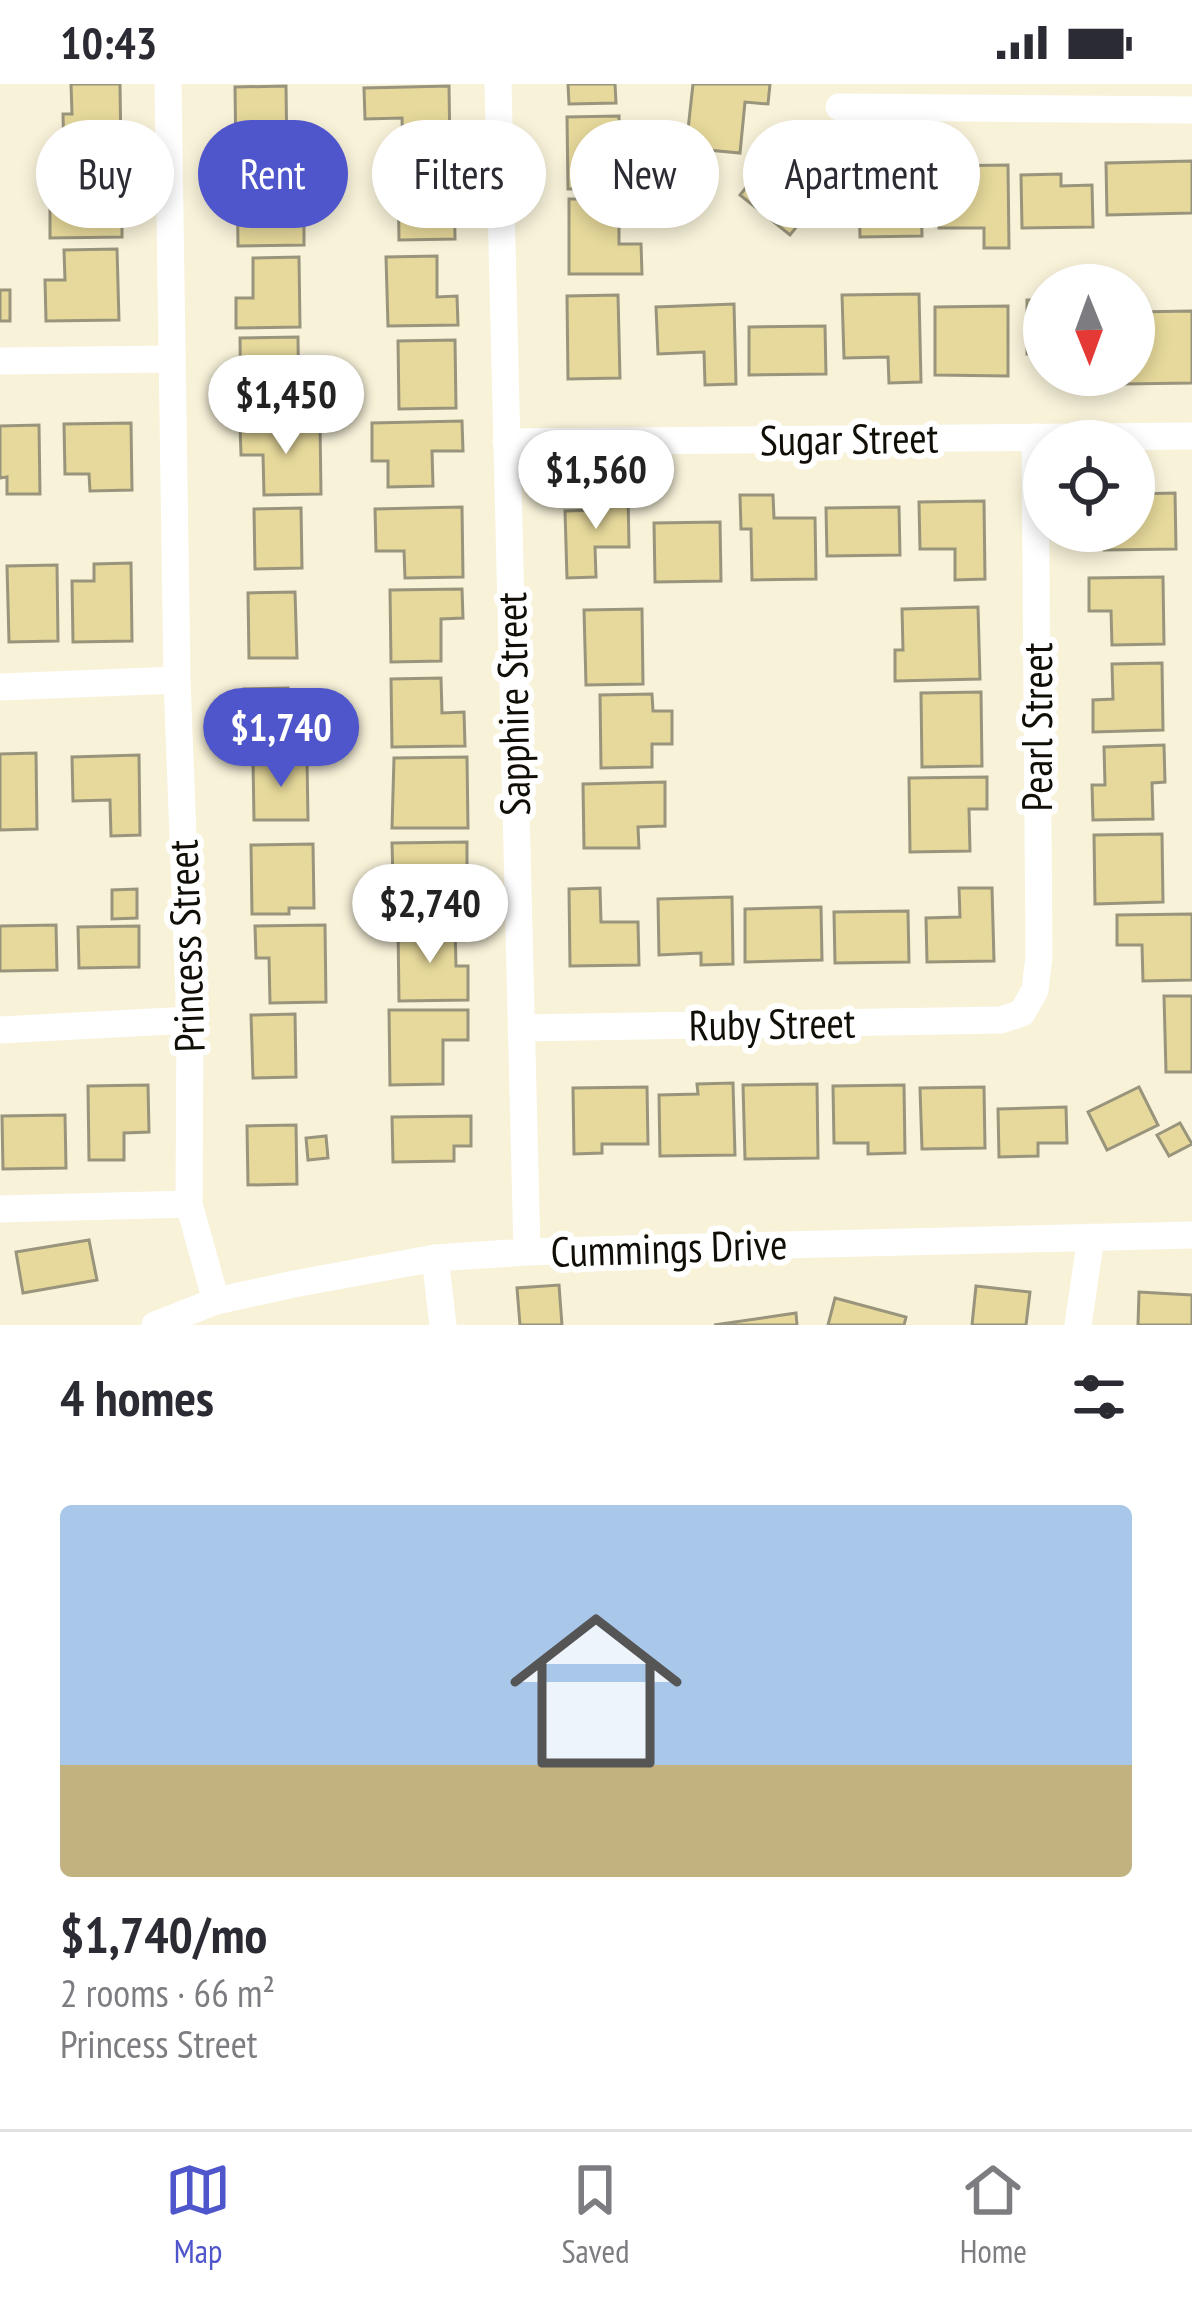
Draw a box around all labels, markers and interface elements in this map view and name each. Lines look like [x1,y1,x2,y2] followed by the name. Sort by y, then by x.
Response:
[60,13,157,71] text: 10:43
[36,120,174,228] chip: Buy
[198,120,348,228] chip: Rent
[372,120,546,228] chip: Filters
[570,120,719,228] chip: New
[743,120,980,228] chip: Apartment
[1023,264,1155,396] north arrow
[1023,264,1155,552] map controls
[188,355,384,457] pin: $1,450
[235,368,337,419] text: $1,450
[759,409,939,468] street label: Sugar Street
[1023,420,1155,552] button: locate
[498,430,694,532] pin: $1,560
[545,443,647,494] text: $1,560
[483,591,542,816] street label: Sapphire Street
[1009,642,1064,812] street label: Pearl Street
[183,688,379,790] pin: $1,740
[230,701,332,752] text: $1,740
[154,838,217,1053] street label: Princess Street
[332,864,528,966] pin: $2,740
[379,877,481,928] text: $2,740
[688,995,856,1052] street label: Ruby Street
[550,1216,788,1279] street label: Cummings Drive
[60,1364,214,1430] text: 4 homes
[1066,1364,1132,1430] icon: filters
[488,1583,704,1799] icon: home
[60,1901,267,1967] text: $1,740/mo
[60,1967,275,2018] text: 2 rooms · 66 m²
[60,2018,258,2069] text: Princess Street
[165,2157,231,2272] tab: Map
[561,2157,629,2272] tab: Saved
[960,2157,1027,2272] tab: Home

